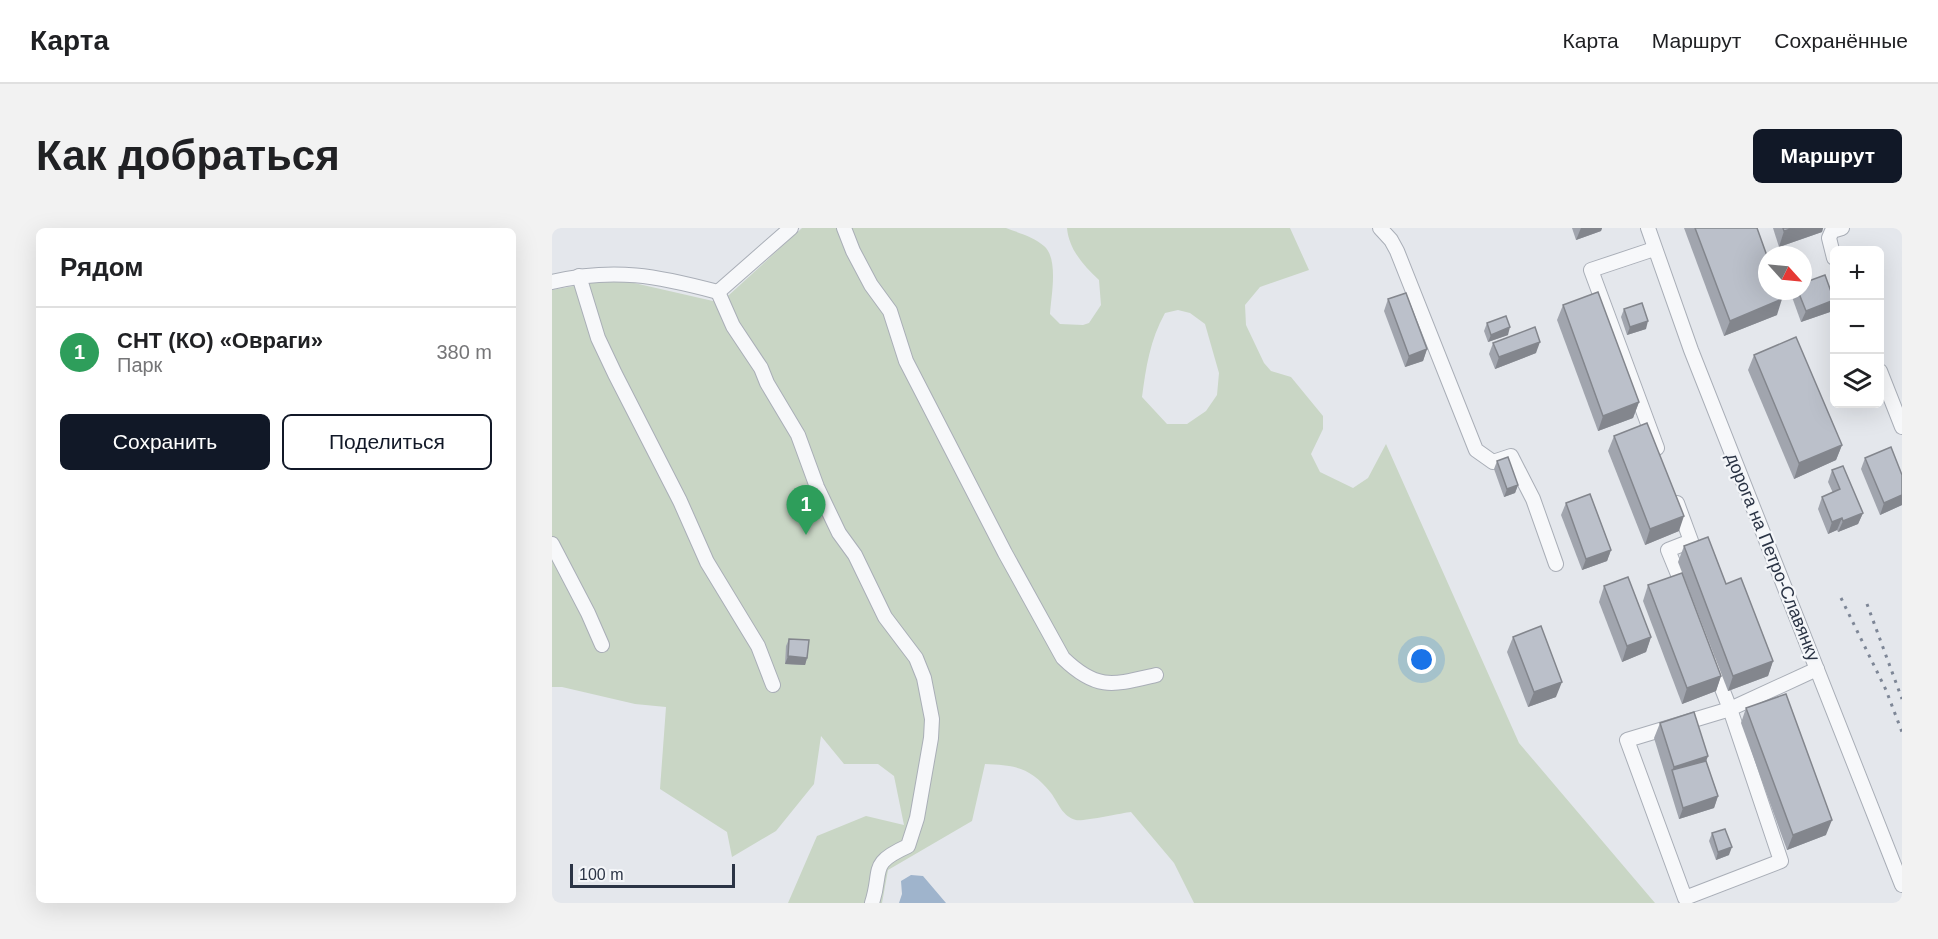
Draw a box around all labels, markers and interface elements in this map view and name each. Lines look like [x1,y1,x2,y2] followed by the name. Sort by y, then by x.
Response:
[30,25,109,56] text: Карта
[1563,29,1619,52] text: Карта
[1652,29,1741,52] text: Маршрут
[1774,29,1908,52] text: Сохранённые
[1753,129,1902,183] button: Маршрут
[36,132,340,179] text: Как добраться
[1758,246,1812,300] north arrow
[1830,246,1884,408] map controls
[1830,246,1884,300] button: +
[60,252,143,282] text: Рядом
[1830,300,1884,354] button: −
[117,328,323,353] text: СНТ (КО) «Овраги»
[74,341,85,363] text: 1
[436,341,492,363] text: 380 m
[117,354,162,376] text: Парк
[1830,354,1884,408] button: layers
[60,414,270,470] button: Сохранить
[282,414,492,470] button: Поделиться
[1722,450,1824,664] street label: дорога на Петро-Славянку
[786,486,826,535] pin: 1
[1407,645,1436,674] your location
[570,861,735,888] scale bar
[579,866,623,883] text: 100 m

